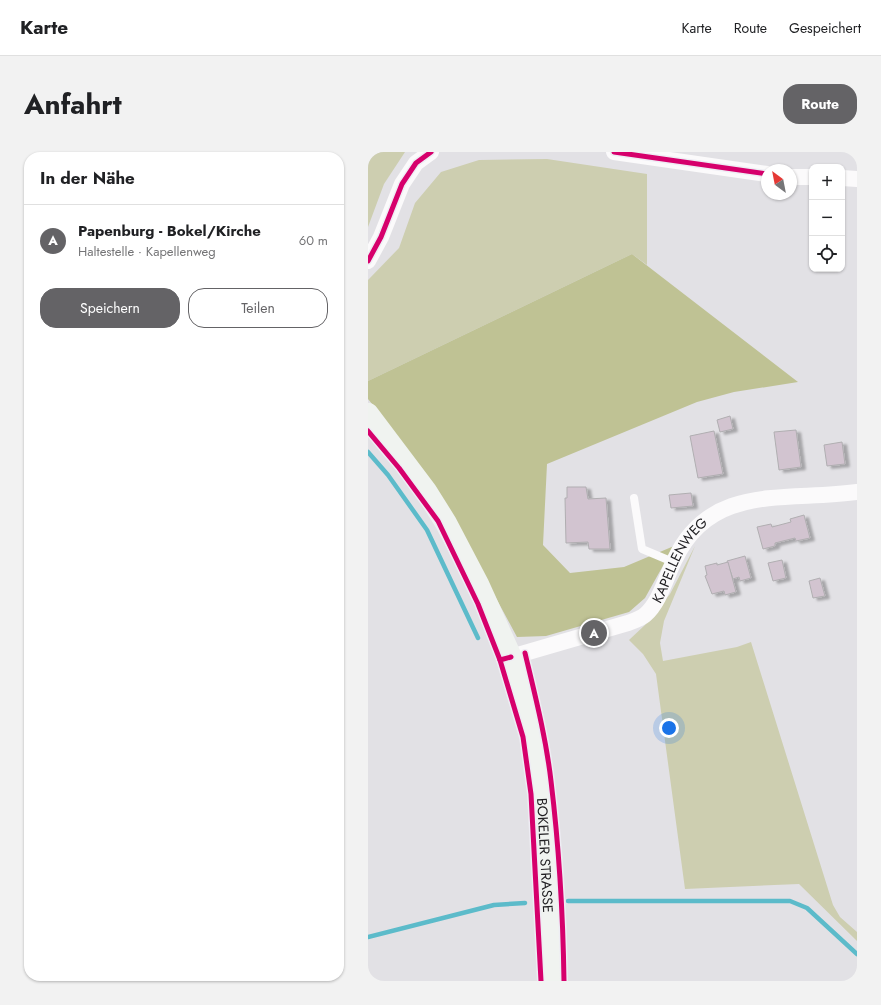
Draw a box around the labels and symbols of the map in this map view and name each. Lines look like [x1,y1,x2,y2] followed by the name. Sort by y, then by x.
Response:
[761,164,797,200] north arrow
[647,513,712,607] street label: KAPELLENWEG
[581,618,607,648] pin: A
[659,718,679,738] your location
[532,797,558,913] street label: BOKELER STRASSE

